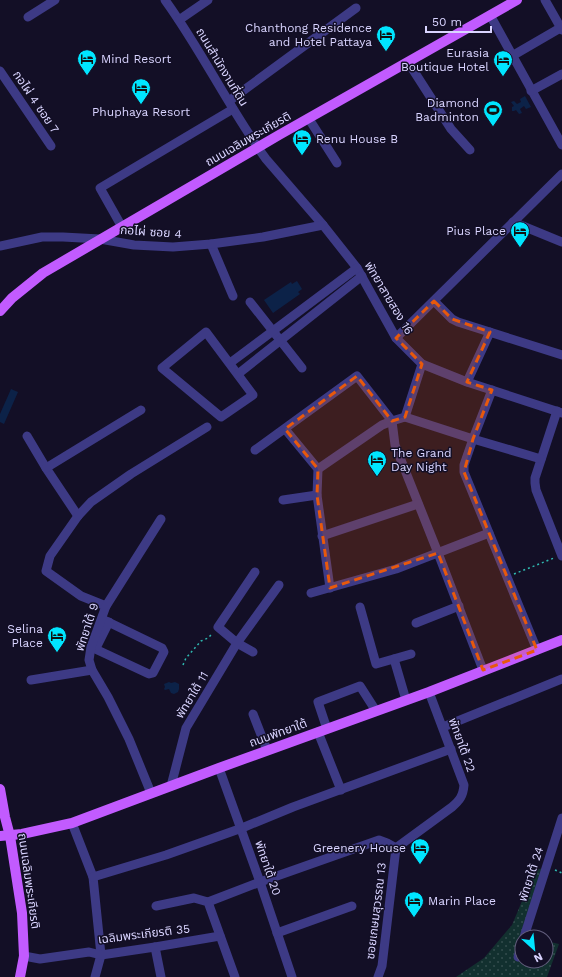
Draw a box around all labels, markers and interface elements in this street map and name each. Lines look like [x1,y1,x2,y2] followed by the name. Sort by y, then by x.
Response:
[426,8,491,34] scale bar
[432,15,462,29] text: 50 m
[245,21,372,49] place label: Chanthong Residence and Hotel Pattaya
[193,24,253,109] street label: ถนนสำนักงานที่ดิน
[375,24,397,52] hotel icon: Chanthong Residence and Hotel Pattaya
[401,46,489,74] place label: Eurasia Boutique Hotel
[76,48,98,76] hotel icon: Mind Resort
[492,49,514,77] hotel icon: Eurasia Boutique Hotel
[101,52,171,66] place label: Mind Resort
[10,68,62,136] street label: กอไผ่ 4 ซอย 7
[130,77,152,105] hotel icon: Phuphaya Resort
[415,96,479,124] place label: Diamond Badminton
[482,99,504,127] sports icon: Diamond Badminton
[92,105,190,119] place label: Phuphaya Resort
[203,109,293,169] street label: ถนนเฉลิมพระเกียรติ
[291,128,313,156] hotel icon: Renu House B
[316,132,398,146] place label: Renu House B
[509,220,531,248] hotel icon: Pius Place
[120,223,182,241] street label: กอไผ่ ซอย 4
[446,224,506,238] place label: Pius Place
[362,259,416,337] street label: พัทยาสายสอง 16
[391,446,452,474] place label: The Grand Day Night
[366,449,388,477] hotel icon: The Grand Day Night
[73,601,101,653] street label: พัทยาใต้ 9
[7,622,43,650] place label: Selina Place
[46,625,68,653] hotel icon: Selina Place
[173,669,211,721] street label: พัทยาใต้ 11
[247,716,309,750] street label: ถนนพัทยาใต้
[446,716,478,774] street label: พัทยาใต้ 22
[15,832,43,930] street label: ถนนเฉลิมพระเกียรติ
[409,837,431,865] hotel icon: Greenery House
[252,839,284,897] street label: พัทยาใต้ 20
[313,841,406,855] place label: Greenery House
[516,845,546,903] street label: พัทยาใต้ 24
[363,862,389,960] street label: ซอยเกษมสุวรรณ 13
[403,890,425,918] hotel icon: Marin Place
[428,894,496,908] place label: Marin Place
[97,921,191,947] street label: เฉลิมพระเกียรติ 35
[514,929,554,969] north arrow
[532,950,545,965] text: N

